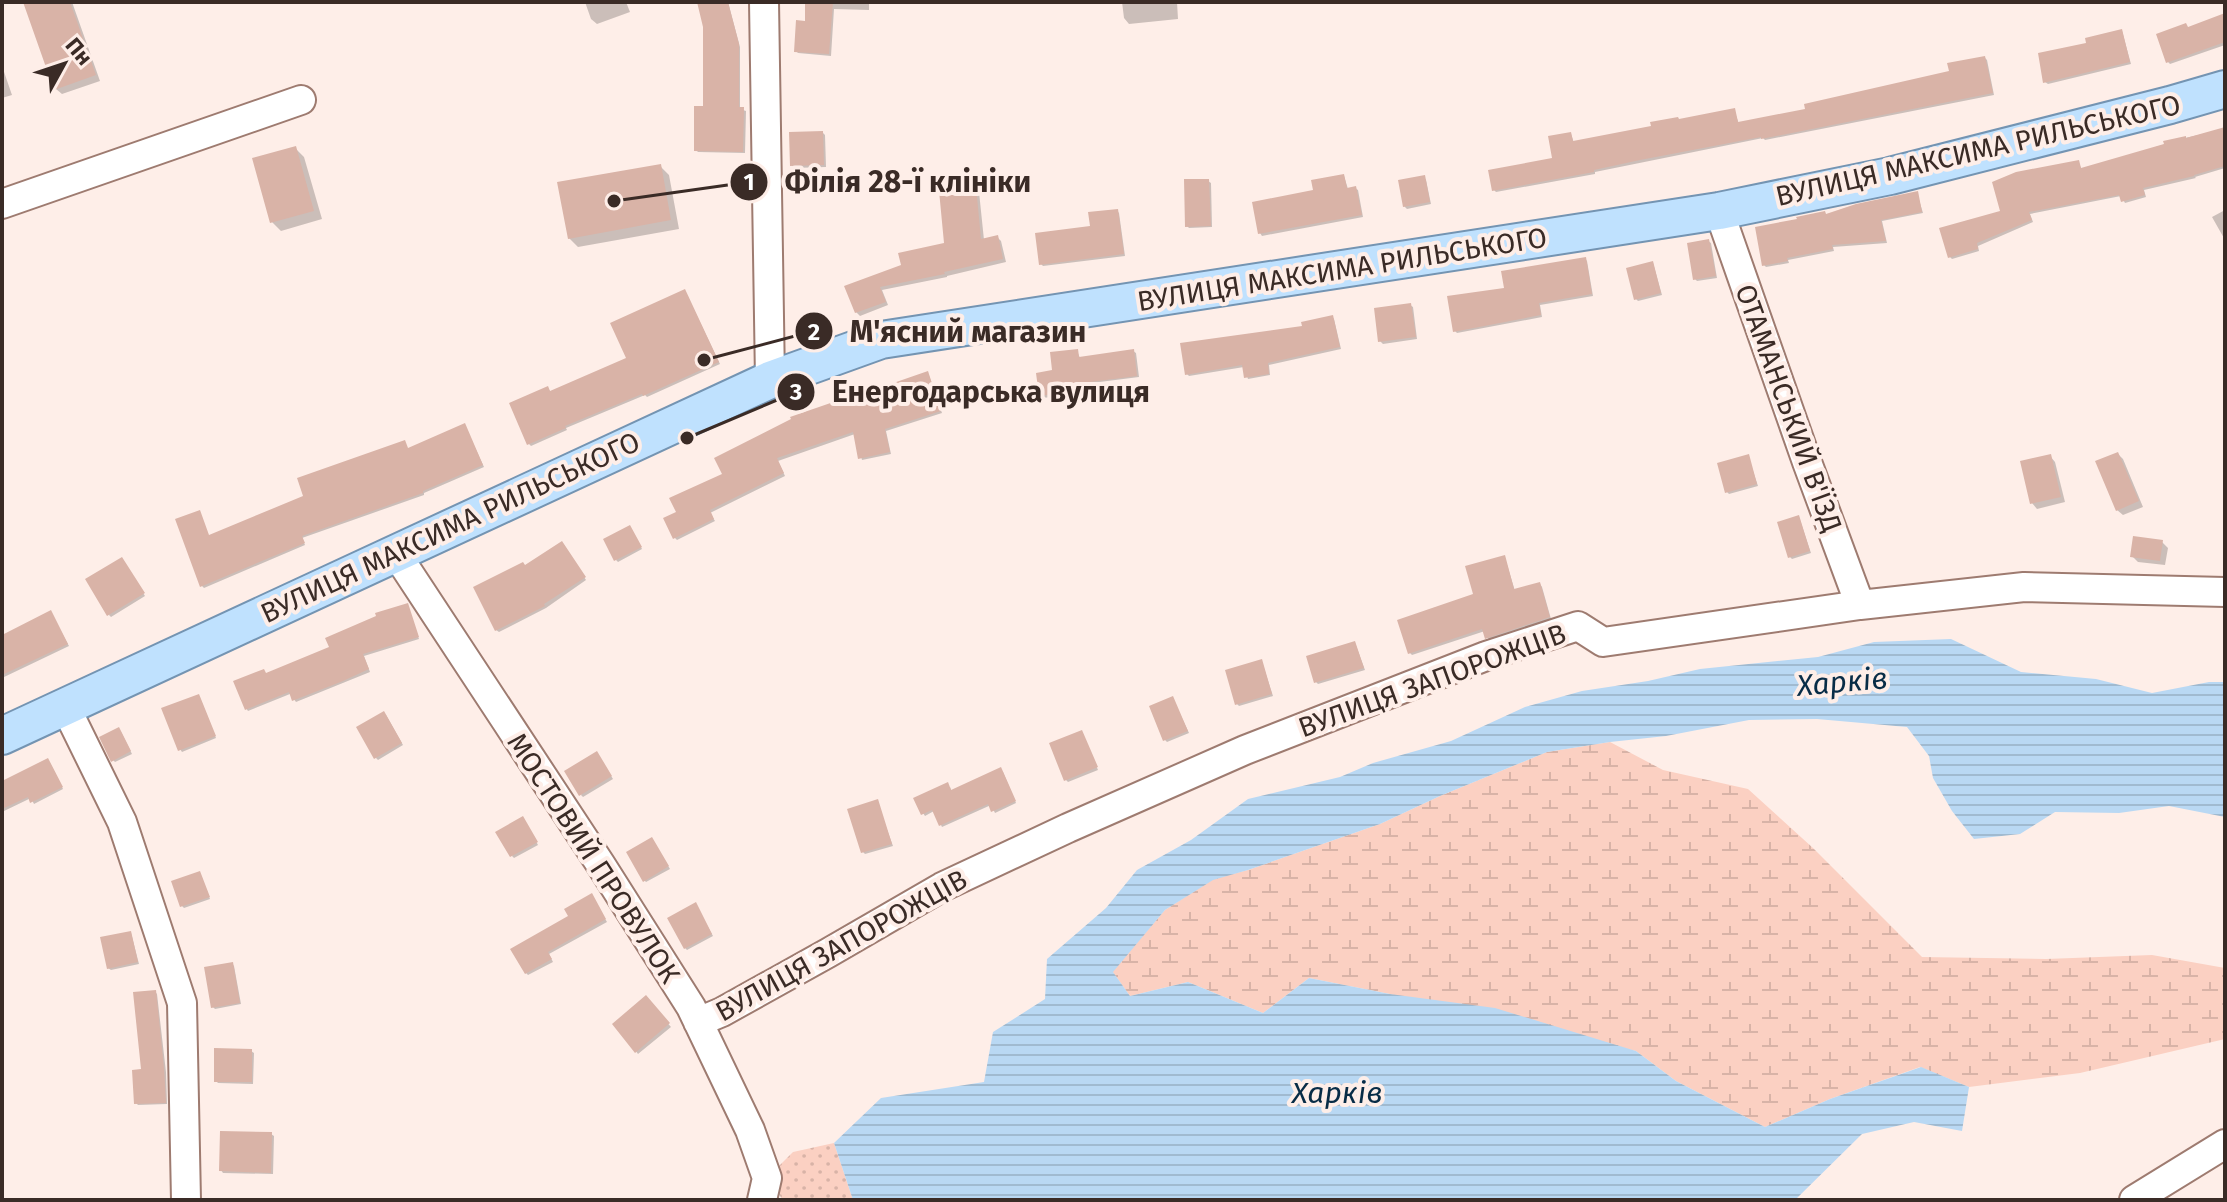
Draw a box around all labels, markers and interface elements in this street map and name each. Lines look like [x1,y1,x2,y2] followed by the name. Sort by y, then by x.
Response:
[24,24,104,104] north arrow
[60,32,98,71] text: Пн
[1772,88,2184,213] street label: ВУЛИЦЯ МАКСИМА РИЛЬСЬКОГО
[729,155,1048,209] callout: Філія 28-ї клініки
[785,164,1031,200] text: Філія 28-ї клініки
[743,168,755,196] text: 1
[1135,221,1549,318] street label: ВУЛИЦЯ МАКСИМА РИЛЬСЬКОГО
[1728,280,1849,537] street label: ОТАМАНСЬКИЙ В'ЇЗД
[794,304,1102,358] callout: М'ясний магазин
[850,314,1086,350] text: М'ясний магазин
[808,318,820,346] text: 2
[776,365,1166,419] callout: Енергодарська вулиця
[832,374,1150,410] text: Енергодарська вулиця
[789,378,802,406] text: 3
[255,425,645,630] street label: ВУЛИЦЯ МАКСИМА РИЛЬСЬКОГО
[1294,617,1570,744] street label: ВУЛИЦЯ ЗАПОРОЖЦІВ
[1794,660,1889,704] water label: Харків
[500,727,687,990] street label: МОСТОВИЙ ПРОВУЛОК
[710,863,973,1028] street label: ВУЛИЦЯ ЗАПОРОЖЦІВ
[1291,1075,1382,1111] water label: Харків

